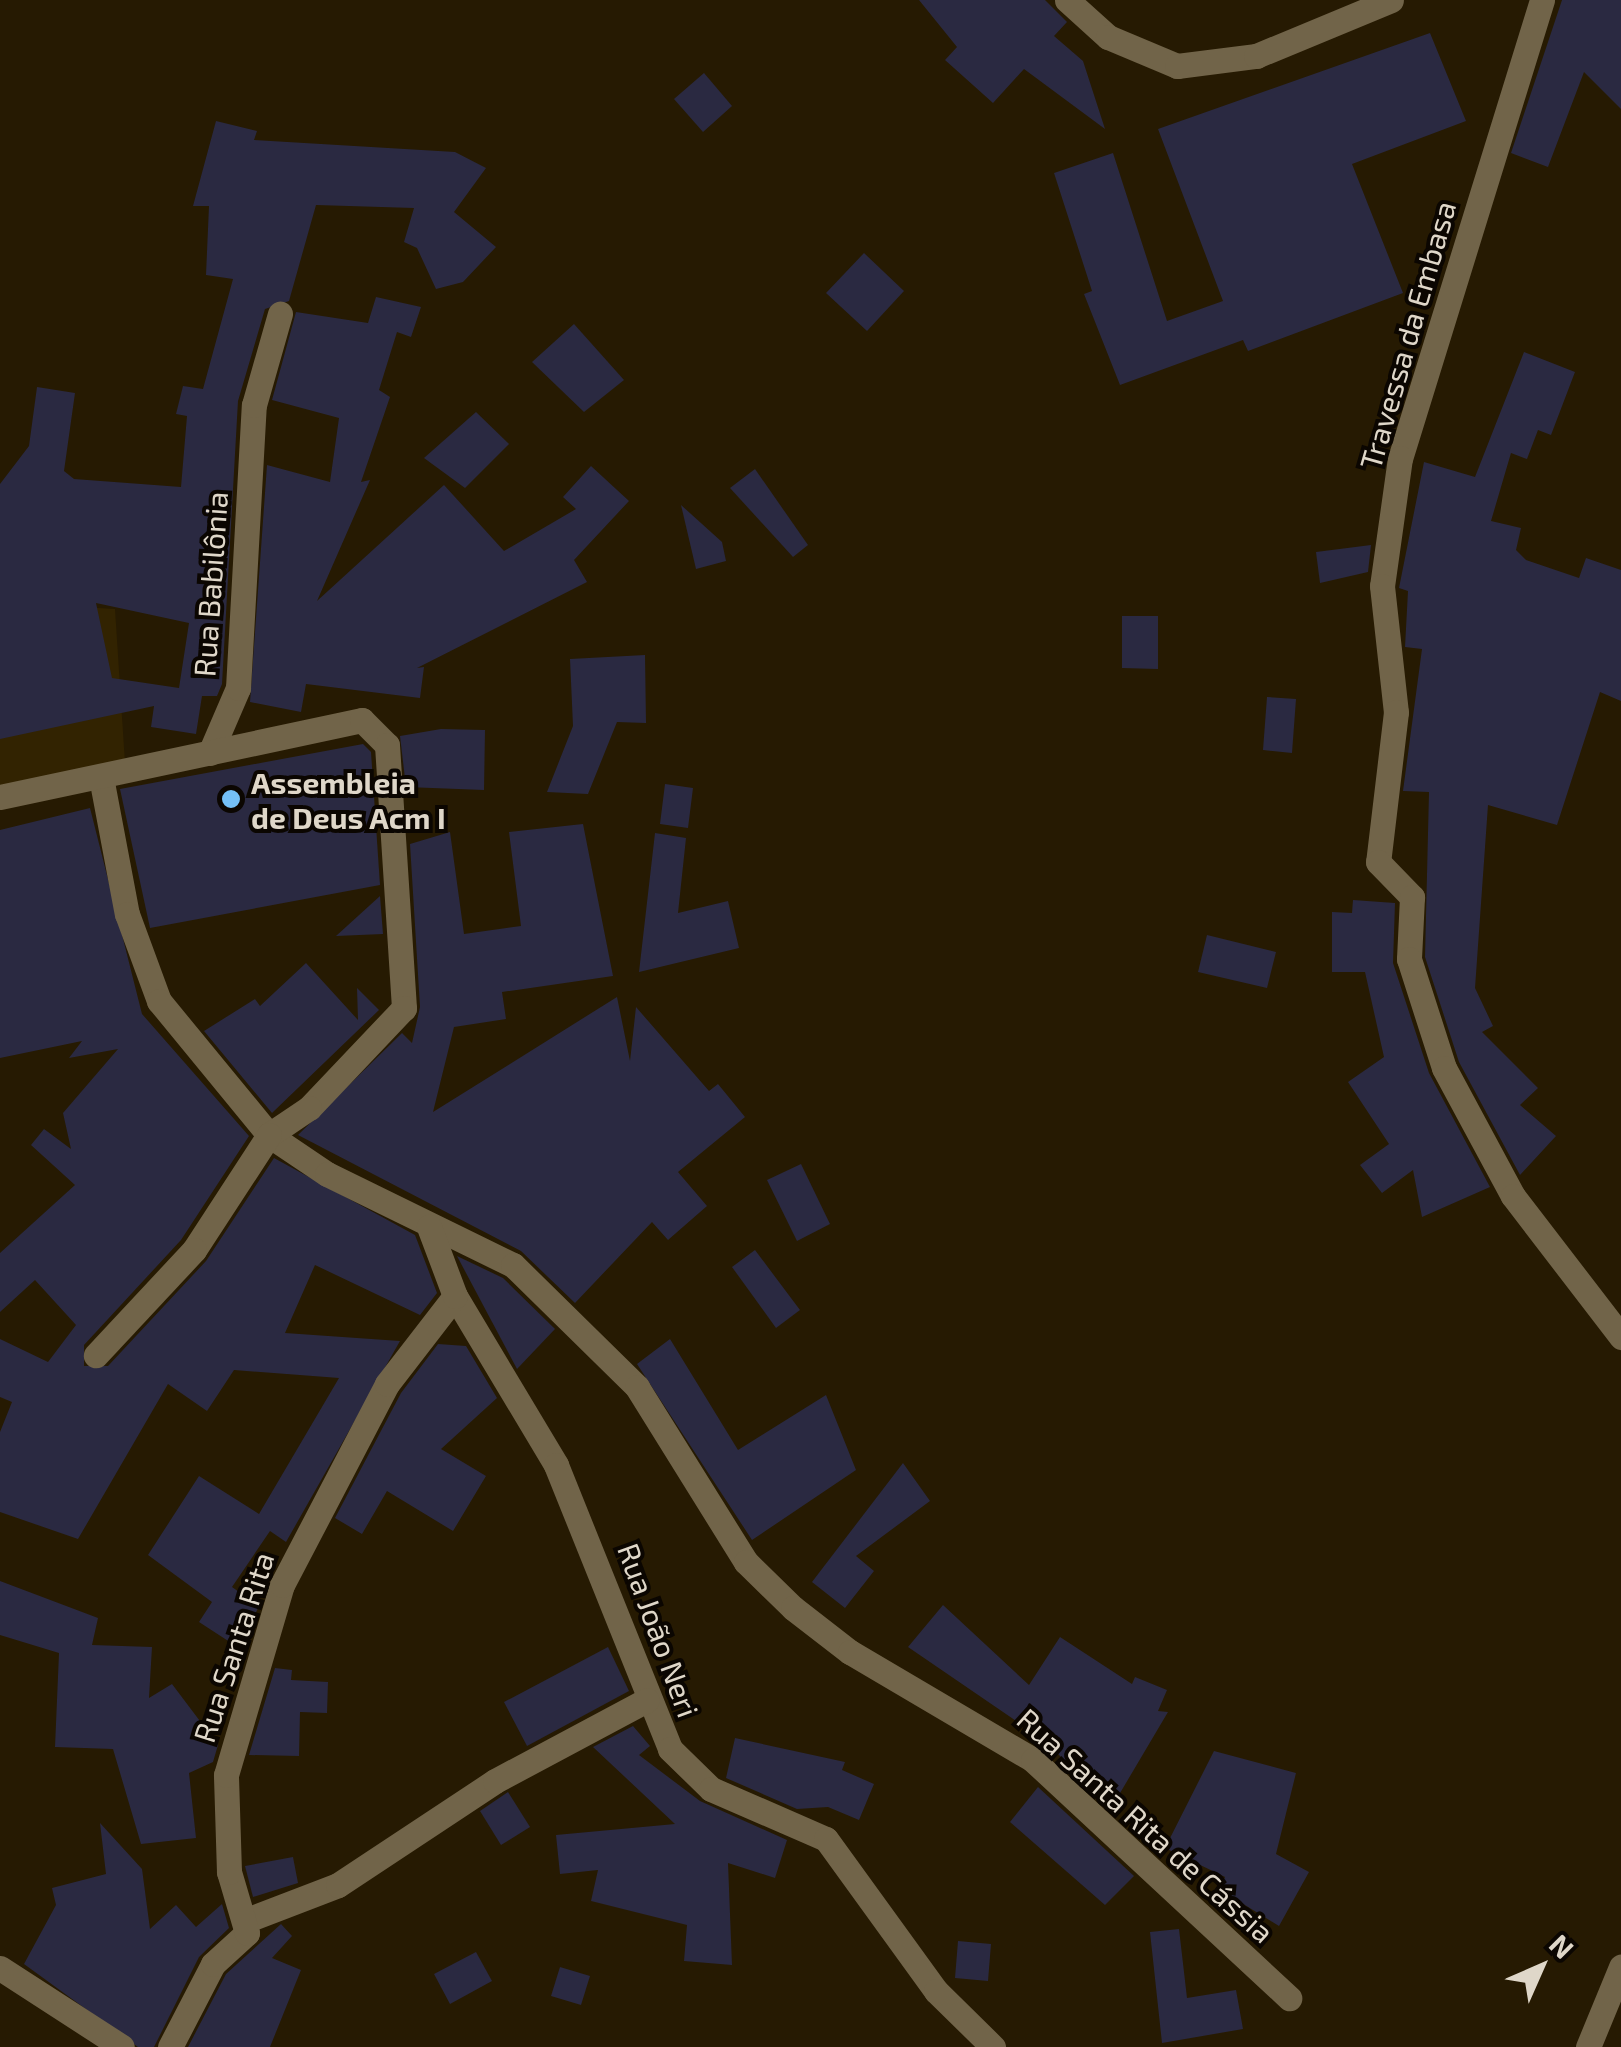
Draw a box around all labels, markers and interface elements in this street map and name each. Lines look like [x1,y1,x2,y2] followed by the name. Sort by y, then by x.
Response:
[1351,197,1463,473] street label: Travessa da Embasa
[186,490,234,678] street label: Rua Babilônia
[251,764,446,834] place label: Assembleia de Deus Acm I
[220,788,242,810] marker: Assembleia de Deus Acm I
[611,1538,707,1722] street label: Rua João Neri
[185,1547,281,1747] street label: Rua Santa Rita
[1010,1700,1282,1950] street label: Rua Santa Rita de Cássia
[1491,1917,1591,2017] north arrow
[1543,1927,1581,1965] text: N

